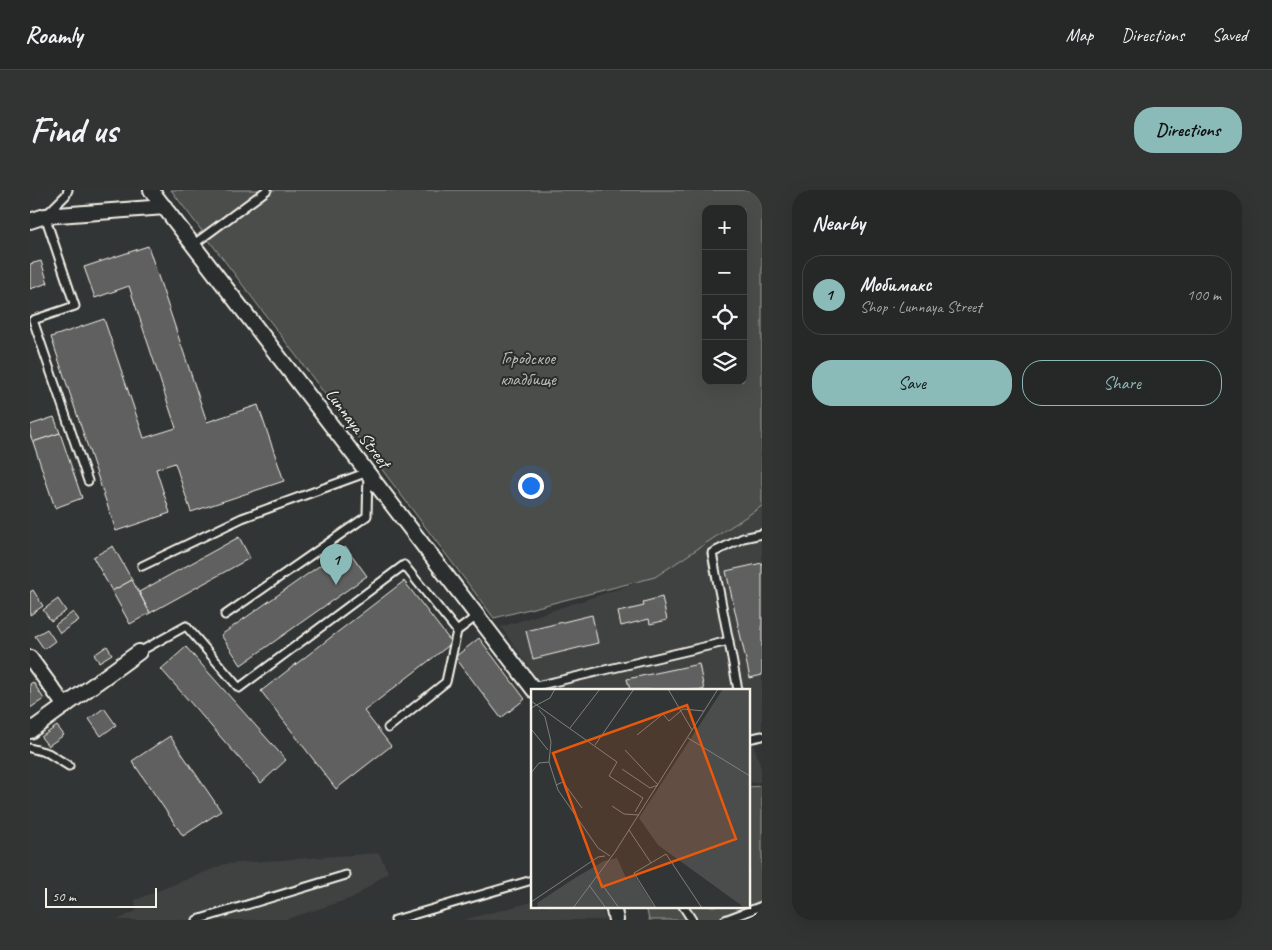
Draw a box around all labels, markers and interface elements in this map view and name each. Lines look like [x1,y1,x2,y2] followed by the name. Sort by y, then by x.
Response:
[25,20,82,50] text: Roamly
[1066,24,1093,46] text: Map
[1121,24,1184,46] text: Directions
[1212,24,1247,46] text: Saved
[1134,107,1242,153] button: Directions
[30,108,117,153] text: Find us
[702,205,747,385] map controls
[702,205,747,250] button: +
[812,210,865,236] text: Nearby
[702,250,747,295] button: −
[860,273,931,297] text: Мобимакс
[825,285,833,305] text: 1
[1187,285,1221,305] text: 100 m
[702,295,747,340] button: locate
[860,297,982,317] text: Shop · Lunnaya Street
[702,340,747,385] button: layers
[500,347,557,390] park label: Городское кладбище
[812,360,1012,406] button: Save
[1022,360,1222,406] button: Share
[321,384,397,475] street label: Lunnaya Street
[518,473,544,499] your location
[320,544,352,585] pin: 1
[531,689,750,908] inset map
[45,885,158,908] scale bar
[52,888,76,905] text: 50 m

